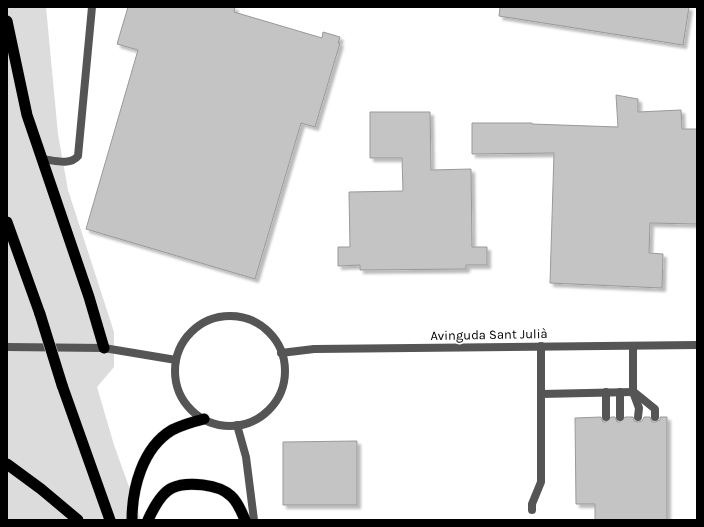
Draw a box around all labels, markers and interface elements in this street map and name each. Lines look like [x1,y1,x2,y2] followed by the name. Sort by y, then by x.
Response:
[430,326,548,343] street label: Avinguda Sant Julià

